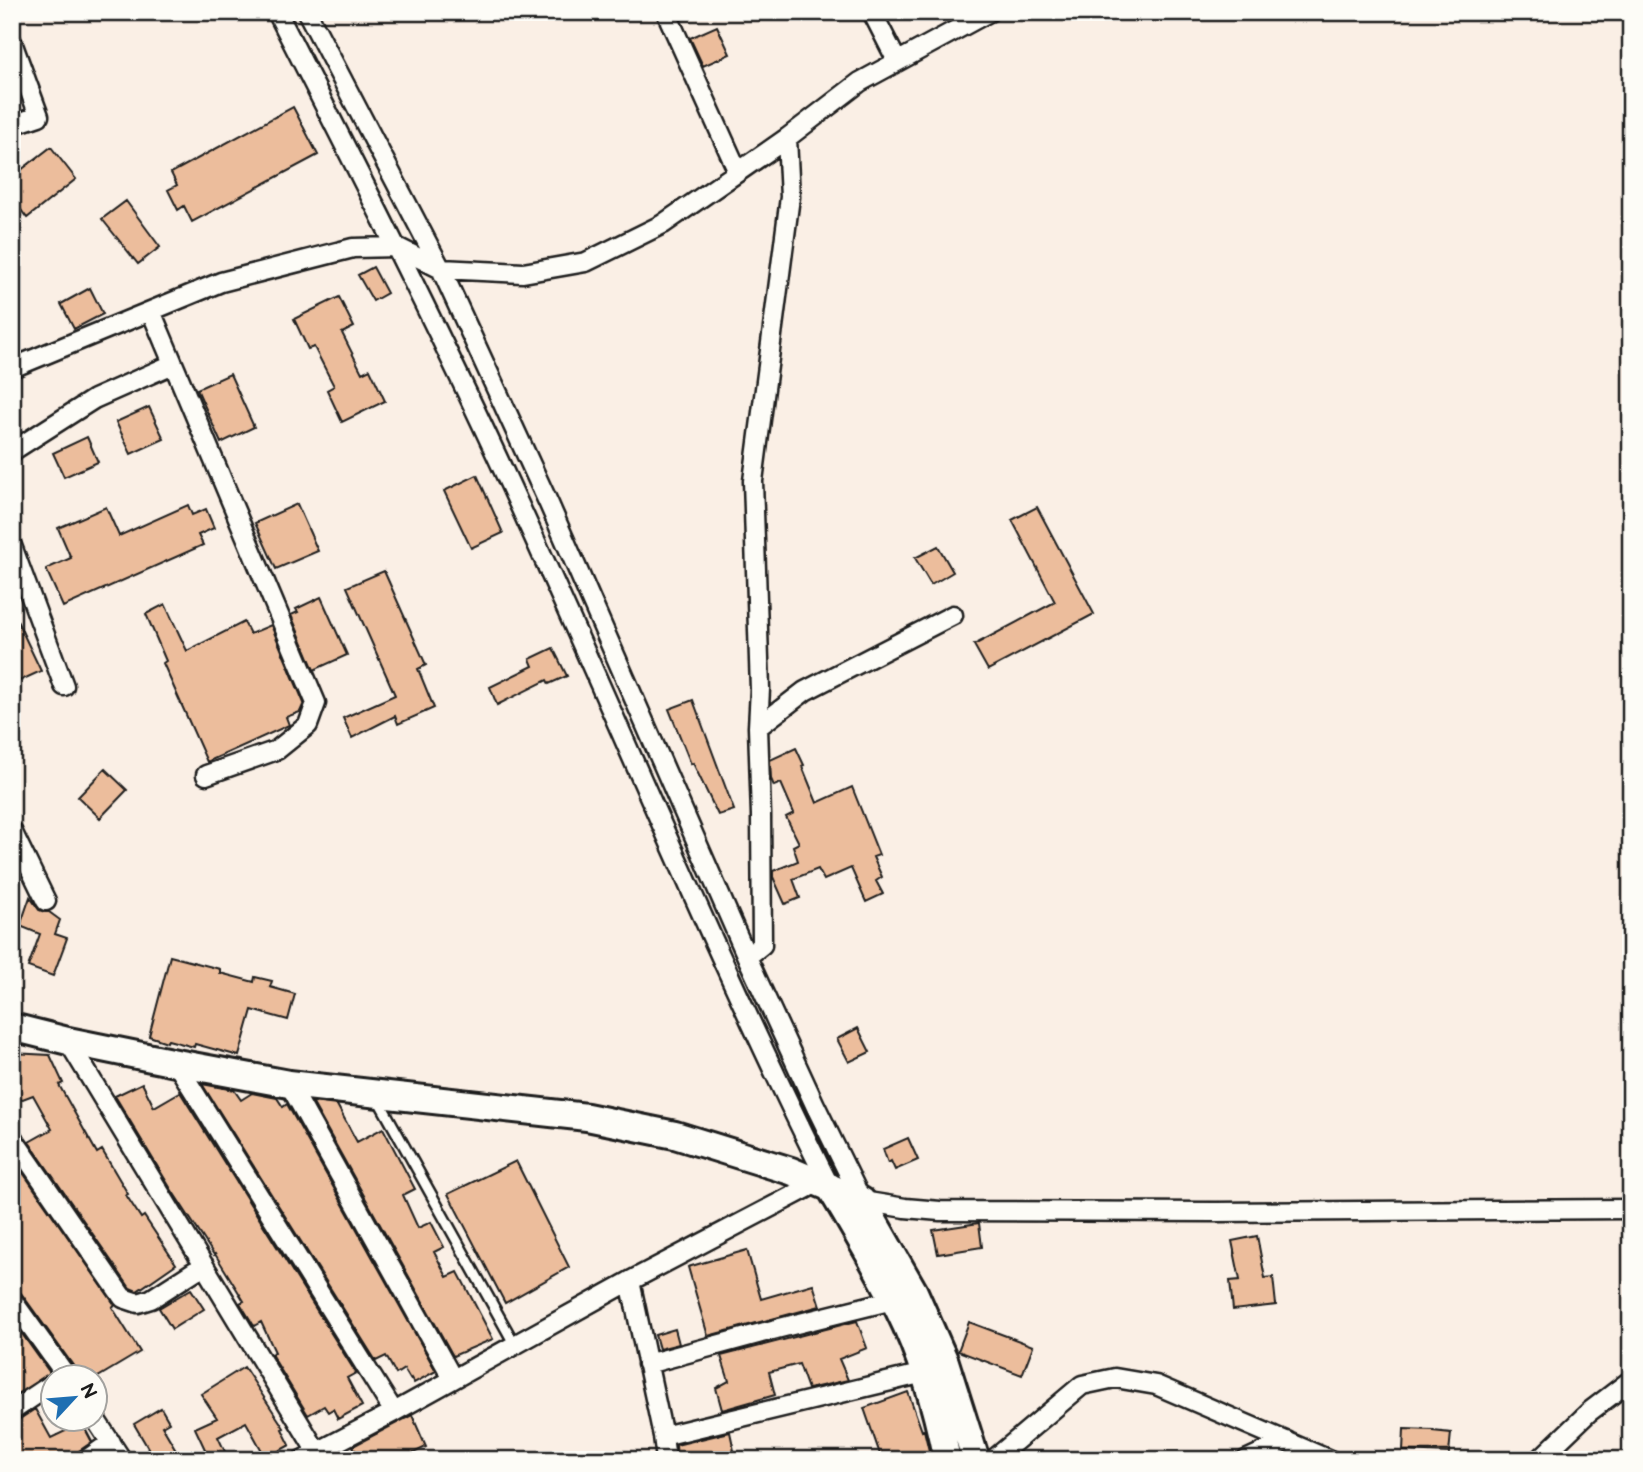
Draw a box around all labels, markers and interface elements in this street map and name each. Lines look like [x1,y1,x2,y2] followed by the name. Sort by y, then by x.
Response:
[38,1364,108,1434] north arrow
[74,1380,101,1403] text: N

